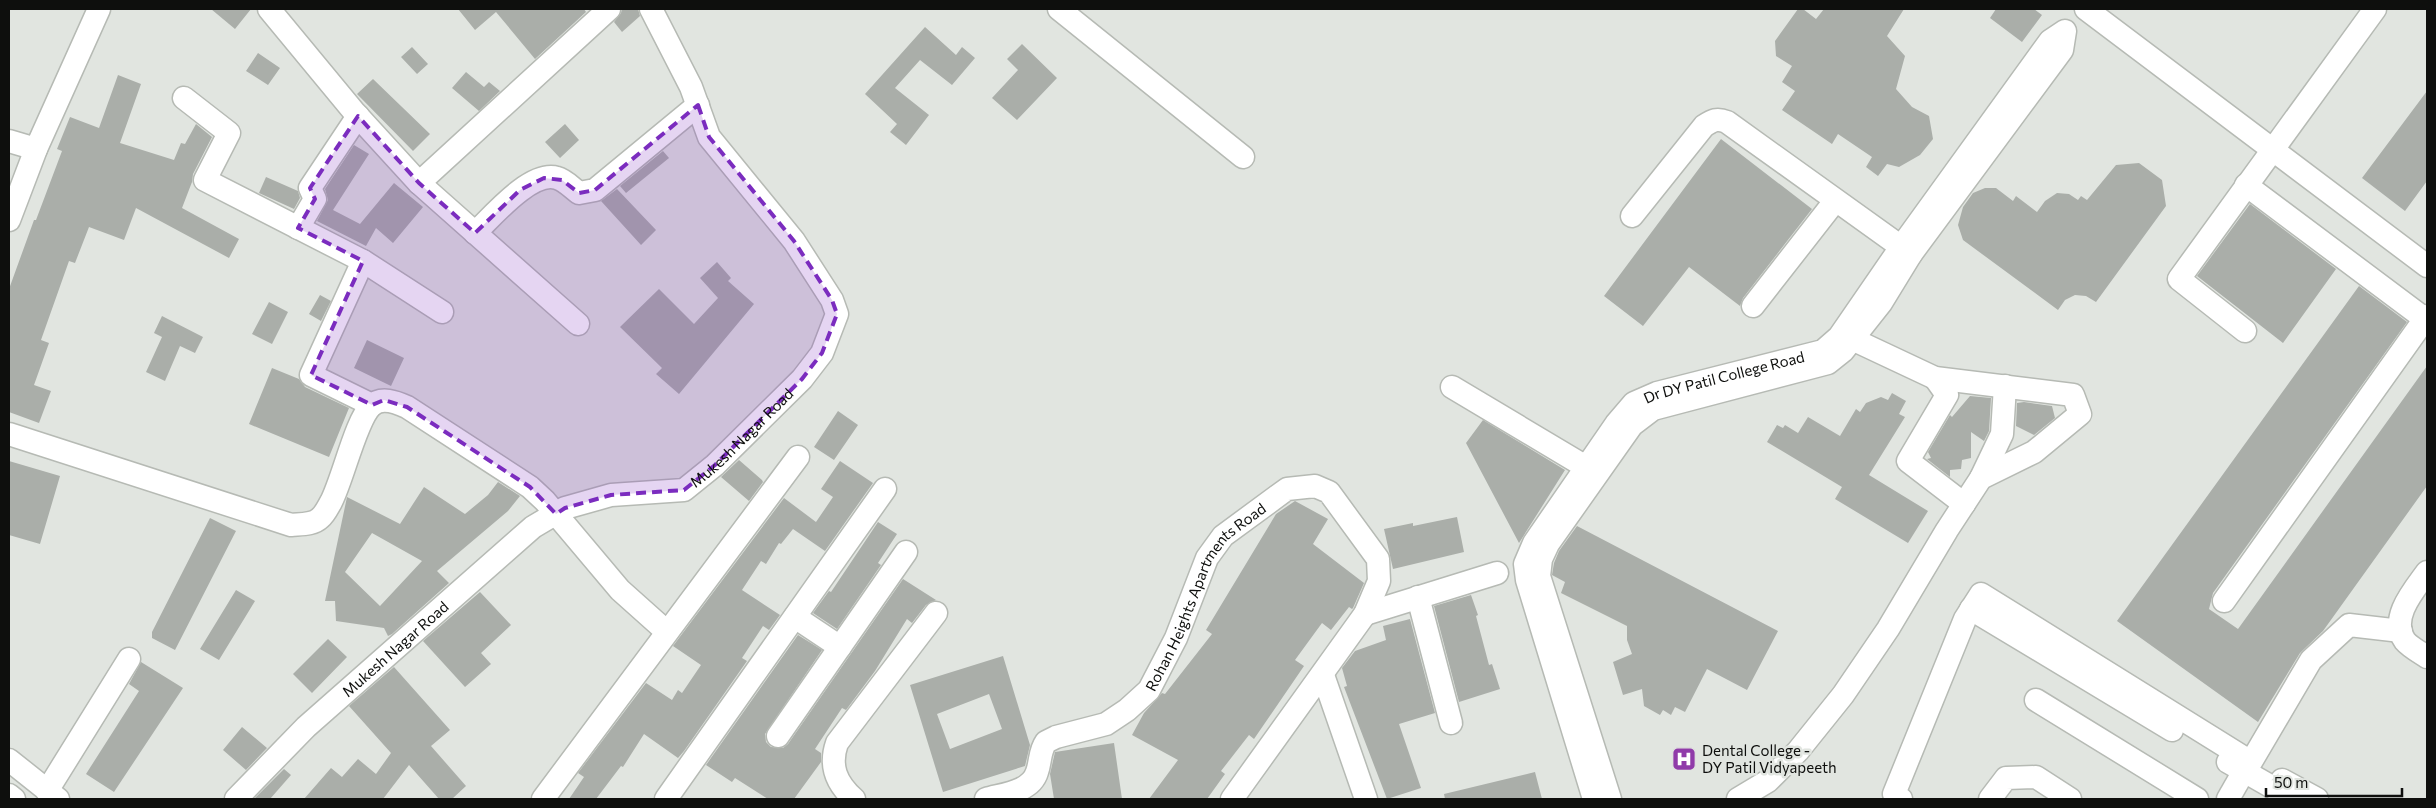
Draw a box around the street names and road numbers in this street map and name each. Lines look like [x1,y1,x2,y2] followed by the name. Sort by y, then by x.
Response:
[1640,347,1806,407] street label: Dr DY Patil College Road
[686,384,797,491] street label: Mukesh Nagar Road
[1141,499,1269,694] street label: Rohan Heights Apartments Road
[338,597,452,700] street label: Mukesh Nagar Road

